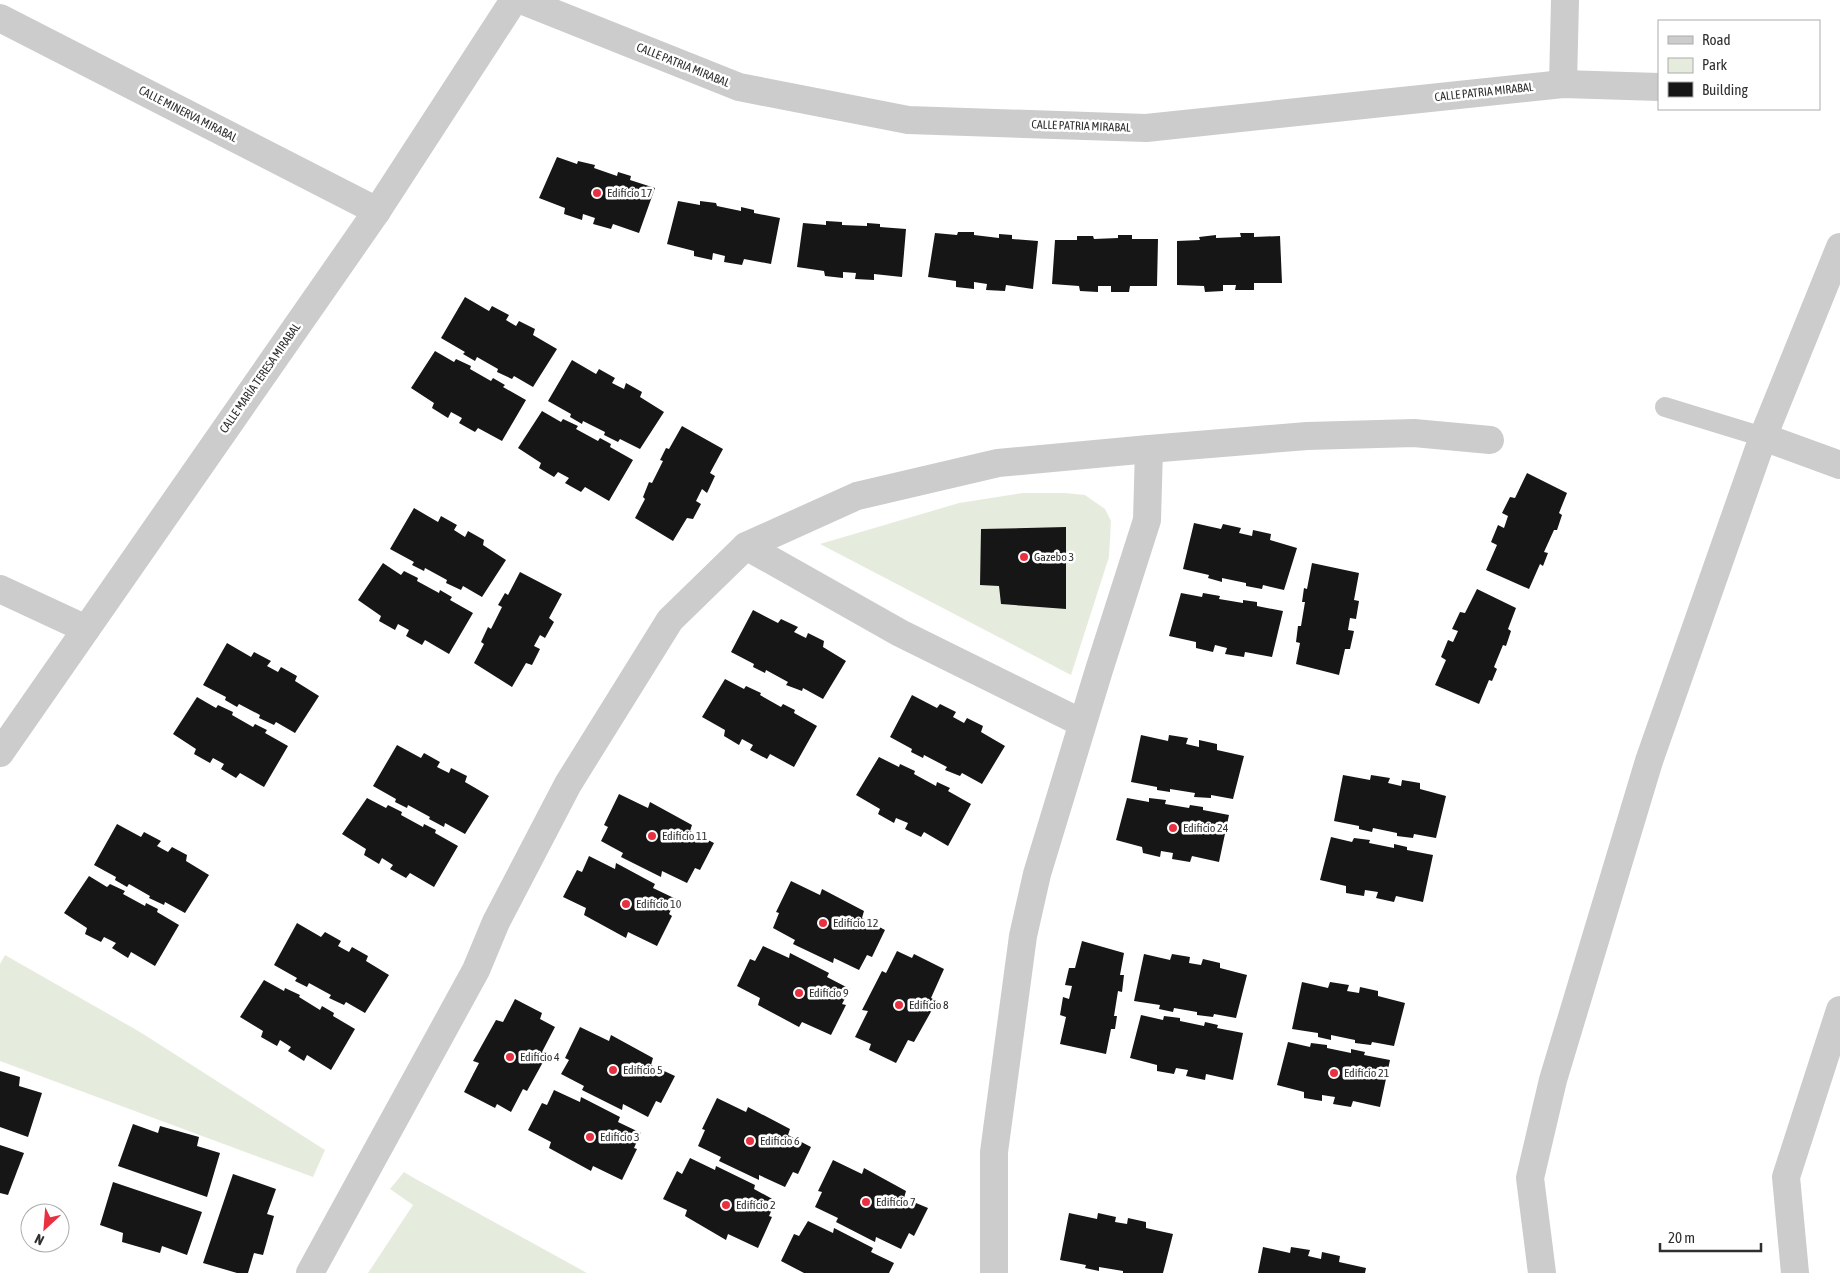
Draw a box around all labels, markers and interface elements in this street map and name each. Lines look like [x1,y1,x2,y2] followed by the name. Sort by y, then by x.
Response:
[1658,20,1820,110] legend
[1702,31,1731,48] text: Road
[634,40,732,90] street label: CALLE PATRIA MIRABAL
[1702,56,1727,73] text: Park
[1434,80,1534,104] street label: CALLE PATRIA MIRABAL
[1702,81,1748,98] text: Building
[136,83,240,145] street label: CALLE MINERVA MIRABAL
[1031,117,1131,135] street label: CALLE PATRIA MIRABAL
[607,186,653,200] place label: Edificio 17
[591,187,603,199] marker: Edificio 17
[217,320,304,436] street label: CALLE MARÍA TERESA MIRABAL
[1034,550,1074,564] place label: Gazebo 3
[1018,551,1030,563] marker: Gazebo 3
[1183,821,1229,835] place label: Edificio 24
[1167,822,1179,834] marker: Edificio 24
[662,829,708,843] place label: Edificio 11
[646,830,658,842] marker: Edificio 11
[636,897,682,911] place label: Edificio 10
[620,898,632,910] marker: Edificio 10
[833,916,878,930] place label: Edificio 12
[817,917,829,929] marker: Edificio 12
[809,986,849,1000] place label: Edificio 9
[793,987,805,999] marker: Edificio 9
[909,998,949,1012] place label: Edificio 8
[893,999,905,1011] marker: Edificio 8
[520,1050,560,1064] place label: Edificio 4
[504,1051,516,1063] marker: Edificio 4
[623,1063,663,1077] place label: Edificio 5
[607,1064,619,1076] marker: Edificio 5
[1344,1066,1390,1080] place label: Edificio 21
[1328,1067,1340,1079] marker: Edificio 21
[600,1130,640,1144] place label: Edificio 3
[584,1131,596,1143] marker: Edificio 3
[760,1134,800,1148] place label: Edificio 6
[744,1135,756,1147] marker: Edificio 6
[876,1195,916,1209] place label: Edificio 7
[860,1196,872,1208] marker: Edificio 7
[736,1198,776,1212] place label: Edificio 2
[720,1199,732,1211] marker: Edificio 2
[20,1203,70,1253] north arrow
[1660,1220,1761,1252] scale bar
[1668,1229,1695,1246] text: 20 m
[32,1231,47,1249] text: N

